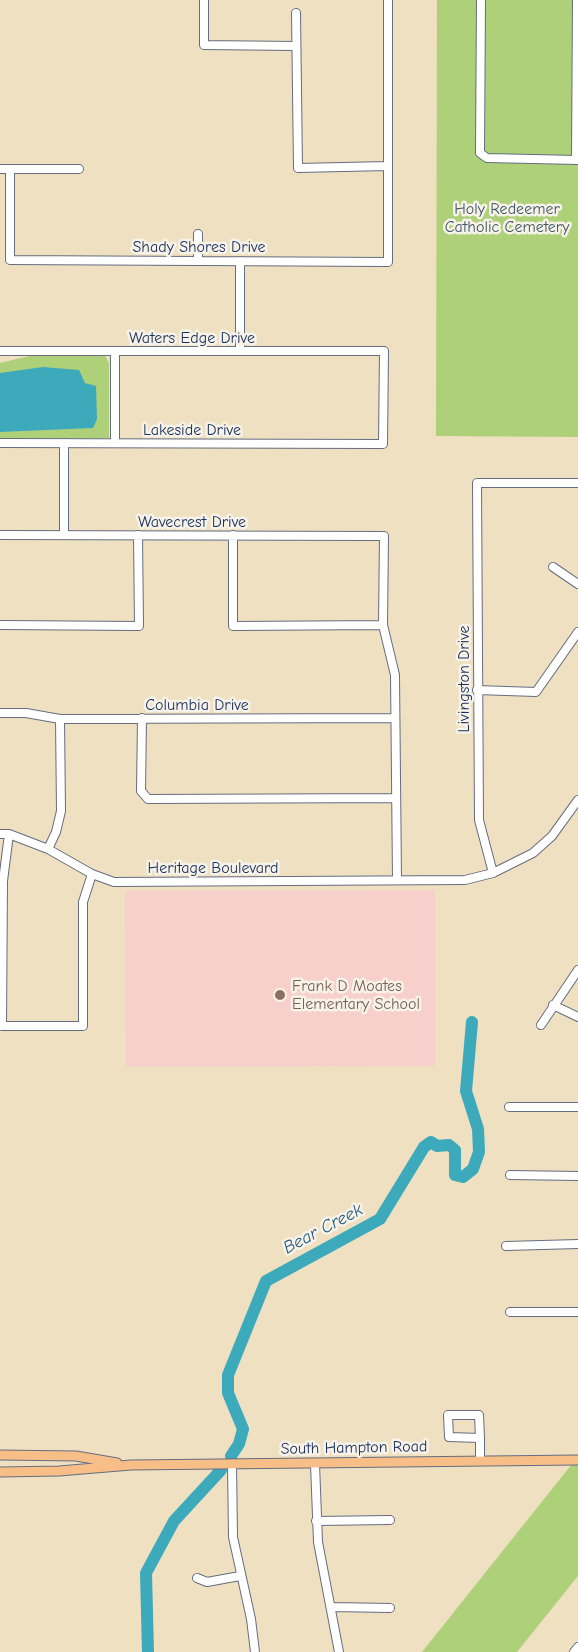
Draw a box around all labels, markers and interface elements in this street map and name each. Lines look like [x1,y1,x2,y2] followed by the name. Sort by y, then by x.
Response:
[445,199,569,237] park label: Holy Redeemer Catholic Cemetery
[132,237,266,257] street label: Shady Shores Drive
[129,328,255,348] street label: Waters Edge Drive
[143,420,241,440] street label: Lakeside Drive
[138,512,246,532] street label: Wavecrest Drive
[454,625,474,733] street label: Livingston Drive
[145,695,249,715] street label: Columbia Drive
[148,858,278,878] street label: Heritage Boulevard
[292,976,420,1014] place label: Frank D Moates Elementary School
[273,988,287,1002] marker: Frank D Moates Elementary School
[279,1199,367,1259] water label: Bear Creek
[280,1437,428,1459] street label: South Hampton Road

